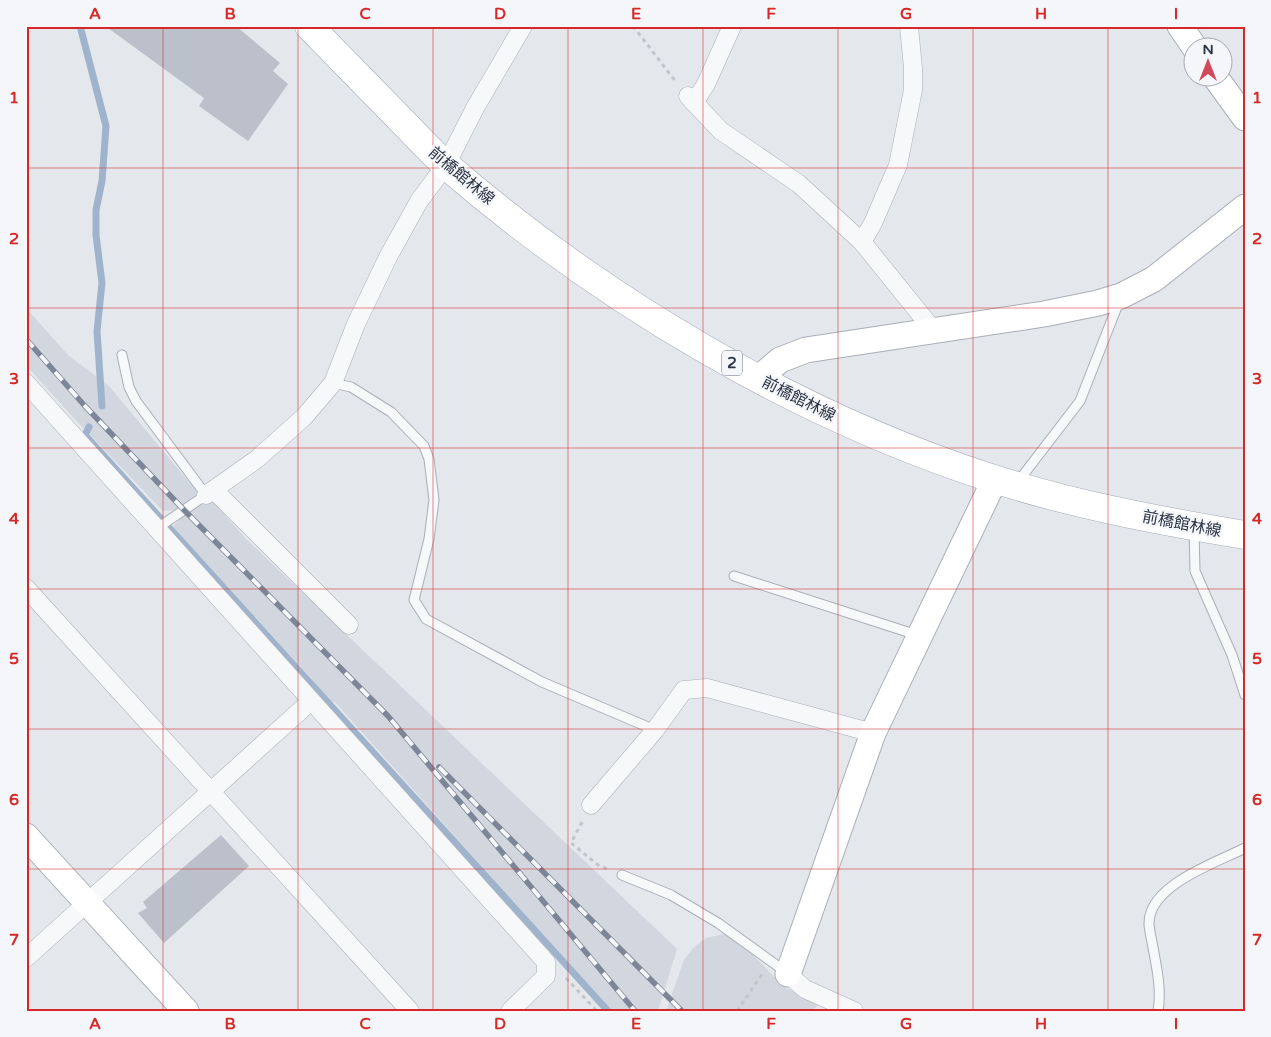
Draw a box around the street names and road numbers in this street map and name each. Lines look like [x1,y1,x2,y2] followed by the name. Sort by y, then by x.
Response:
[424,142,498,209] street label: 前橋館林線
[722,350,742,376] road number: 2
[758,372,839,426] street label: 前橋館林線
[1141,507,1223,541] street label: 前橋館林線

